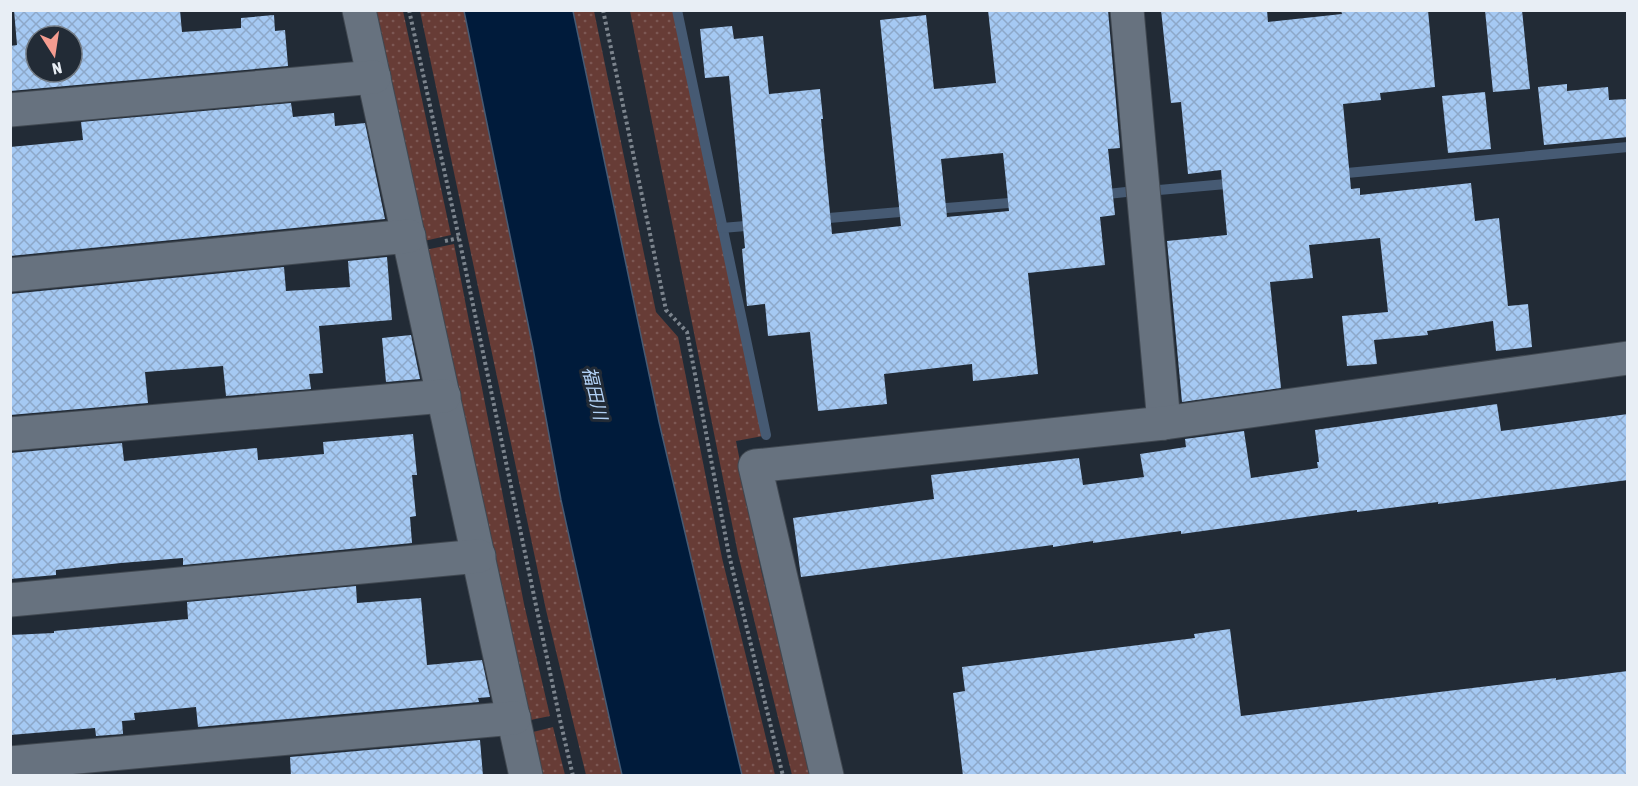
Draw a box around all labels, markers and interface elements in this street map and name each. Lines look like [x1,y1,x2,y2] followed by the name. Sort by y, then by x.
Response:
[24,24,84,84] north arrow
[51,59,64,78] text: N
[579,364,612,424] water label: 福田川

